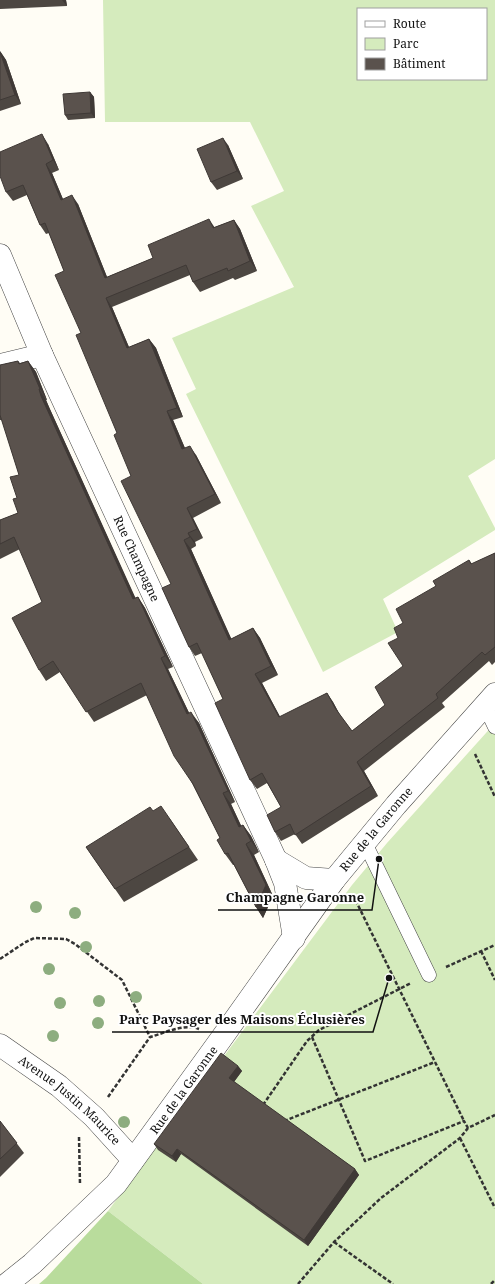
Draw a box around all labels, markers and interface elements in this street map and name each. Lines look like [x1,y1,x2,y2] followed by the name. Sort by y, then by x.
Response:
[357,8,487,80] legend
[393,15,426,32] text: Route
[393,35,419,52] text: Parc
[393,55,445,72] text: Bâtiment
[110,513,164,604] street label: Rue Champagne
[335,783,416,875] street label: Rue de la Garonne
[218,885,372,910] callout: Champagne Garonne
[226,888,364,906] text: Champagne Garonne
[112,1007,373,1032] callout: Parc Paysager des Maisons Éclusières
[119,1010,365,1028] text: Parc Paysager des Maisons Éclusières
[146,1042,221,1137] street label: Rue de la Garonne
[15,1051,124,1149] street label: Avenue Justin Maurice

